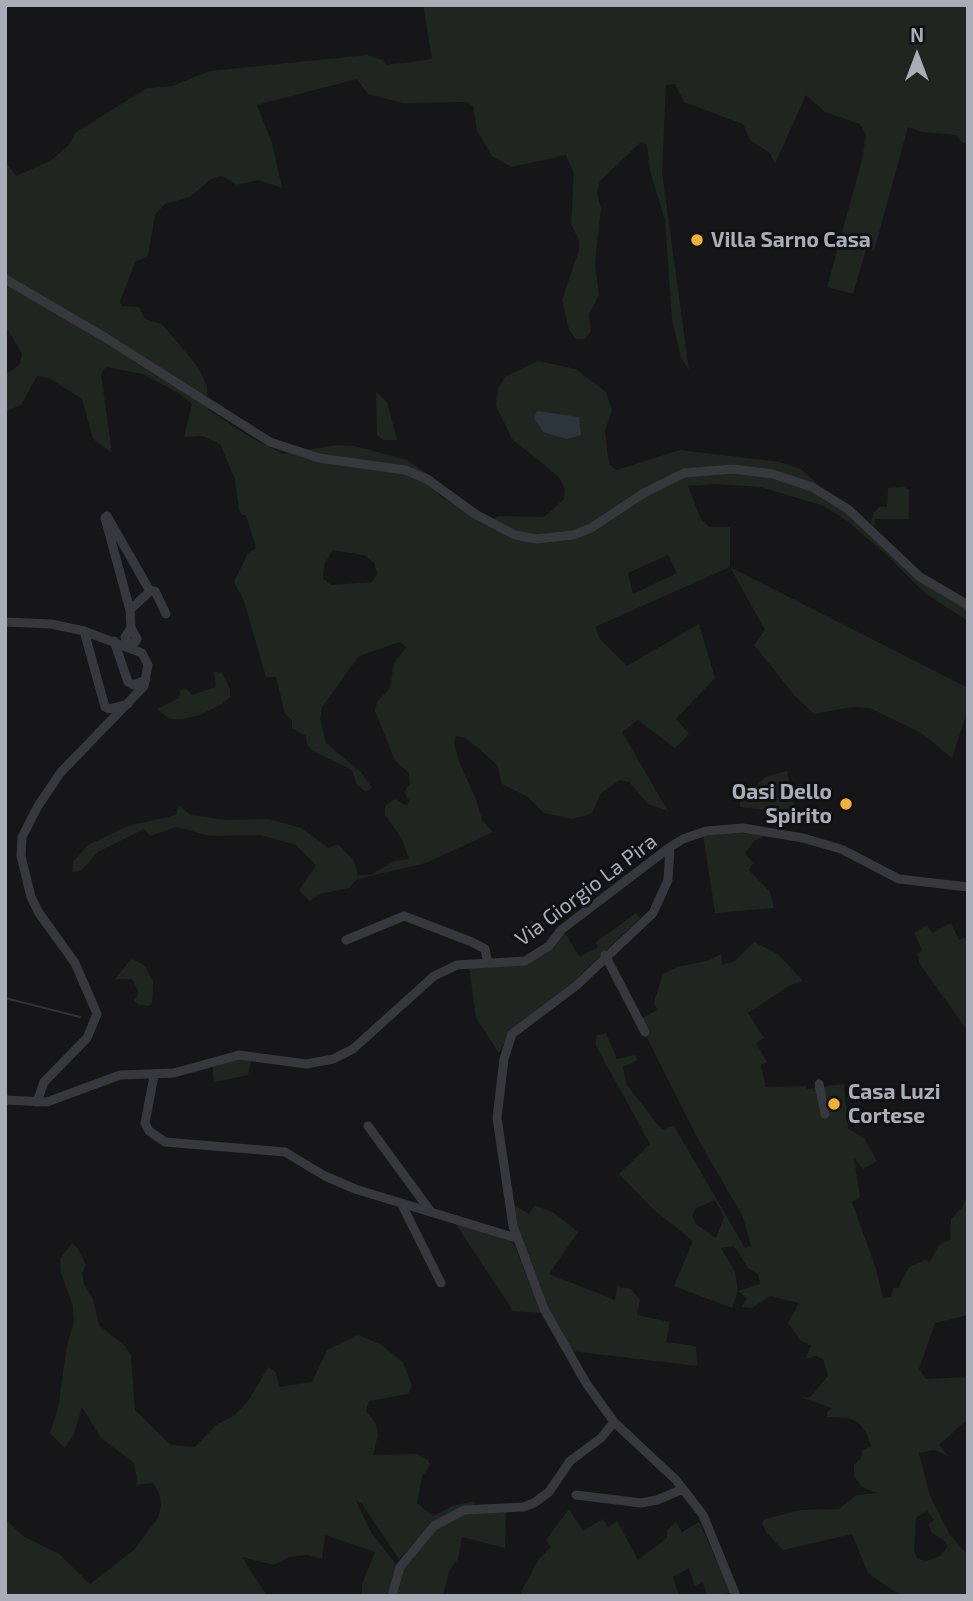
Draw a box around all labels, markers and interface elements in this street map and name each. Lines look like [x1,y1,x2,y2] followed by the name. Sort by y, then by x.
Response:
[882,21,952,91] north arrow
[910,23,924,46] text: N
[711,227,871,253] place label: Villa Sarno Casa
[689,232,705,248] marker: Villa Sarno Casa
[732,779,832,829] place label: Oasi Dello Spirito
[838,796,854,812] marker: Oasi Dello Spirito
[510,828,662,952] street label: Via Giorgio La Pira
[848,1079,941,1129] place label: Casa Luzi Cortese
[826,1096,842,1112] marker: Casa Luzi Cortese

